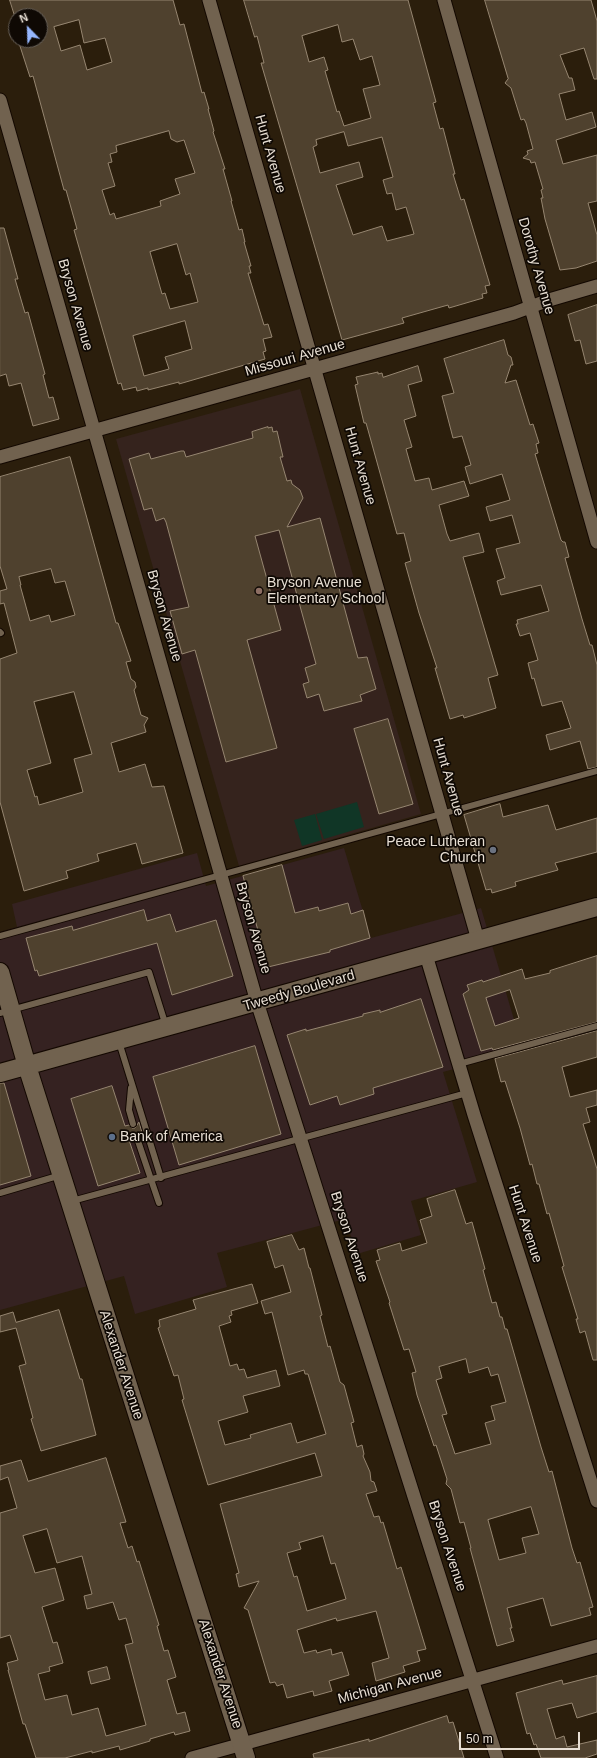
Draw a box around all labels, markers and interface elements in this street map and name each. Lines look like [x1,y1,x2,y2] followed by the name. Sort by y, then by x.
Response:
[8,8,48,48] north arrow
[18,11,30,25] text: N
[251,113,289,195] street label: Hunt Avenue
[514,216,558,316] street label: Dorothy Avenue
[54,257,96,353] street label: Bryson Avenue
[243,336,347,380] street label: Missouri Avenue
[341,425,379,507] street label: Hunt Avenue
[143,568,185,664] street label: Bryson Avenue
[267,575,385,608] place label: Bryson Avenue Elementary School
[254,586,264,596] marker: Bryson Avenue Elementary School
[429,736,467,818] street label: Hunt Avenue
[386,834,485,866] place label: Peace Lutheran Church
[488,845,498,855] marker: Peace Lutheran Church
[232,880,274,976] street label: Bryson Avenue
[241,967,357,1015] street label: Tweedy Boulevard
[120,1129,223,1145] place label: Bank of America
[107,1132,117,1142] marker: Bank of America
[505,1183,545,1265] street label: Hunt Avenue
[326,1189,372,1285] street label: Bryson Avenue
[95,1308,147,1422] street label: Alexander Avenue
[424,1498,470,1594] street label: Bryson Avenue
[194,1617,246,1731] street label: Alexander Avenue
[336,1664,444,1708] street label: Michigan Avenue
[461,1724,582,1750] scale bar
[466,1732,493,1746] text: 50 m

